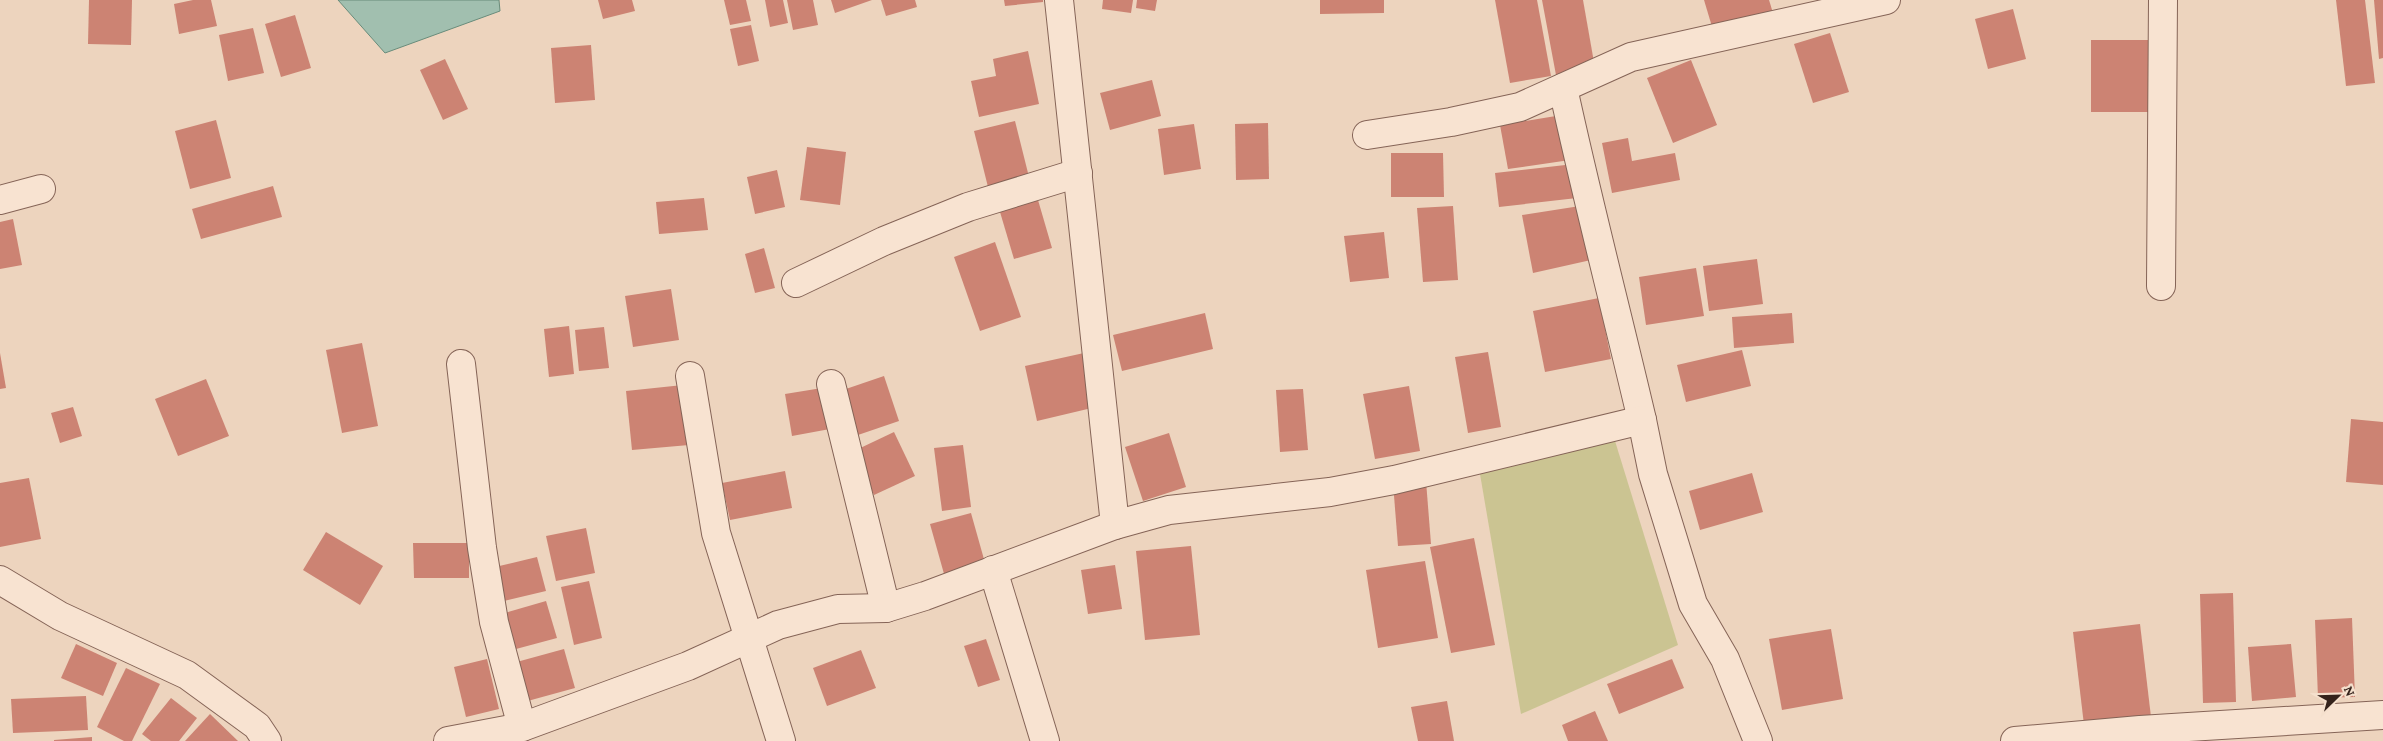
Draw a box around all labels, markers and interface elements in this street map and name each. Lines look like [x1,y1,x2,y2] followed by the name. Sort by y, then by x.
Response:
[2313,671,2363,721] north arrow
[2341,683,2359,699] text: N

